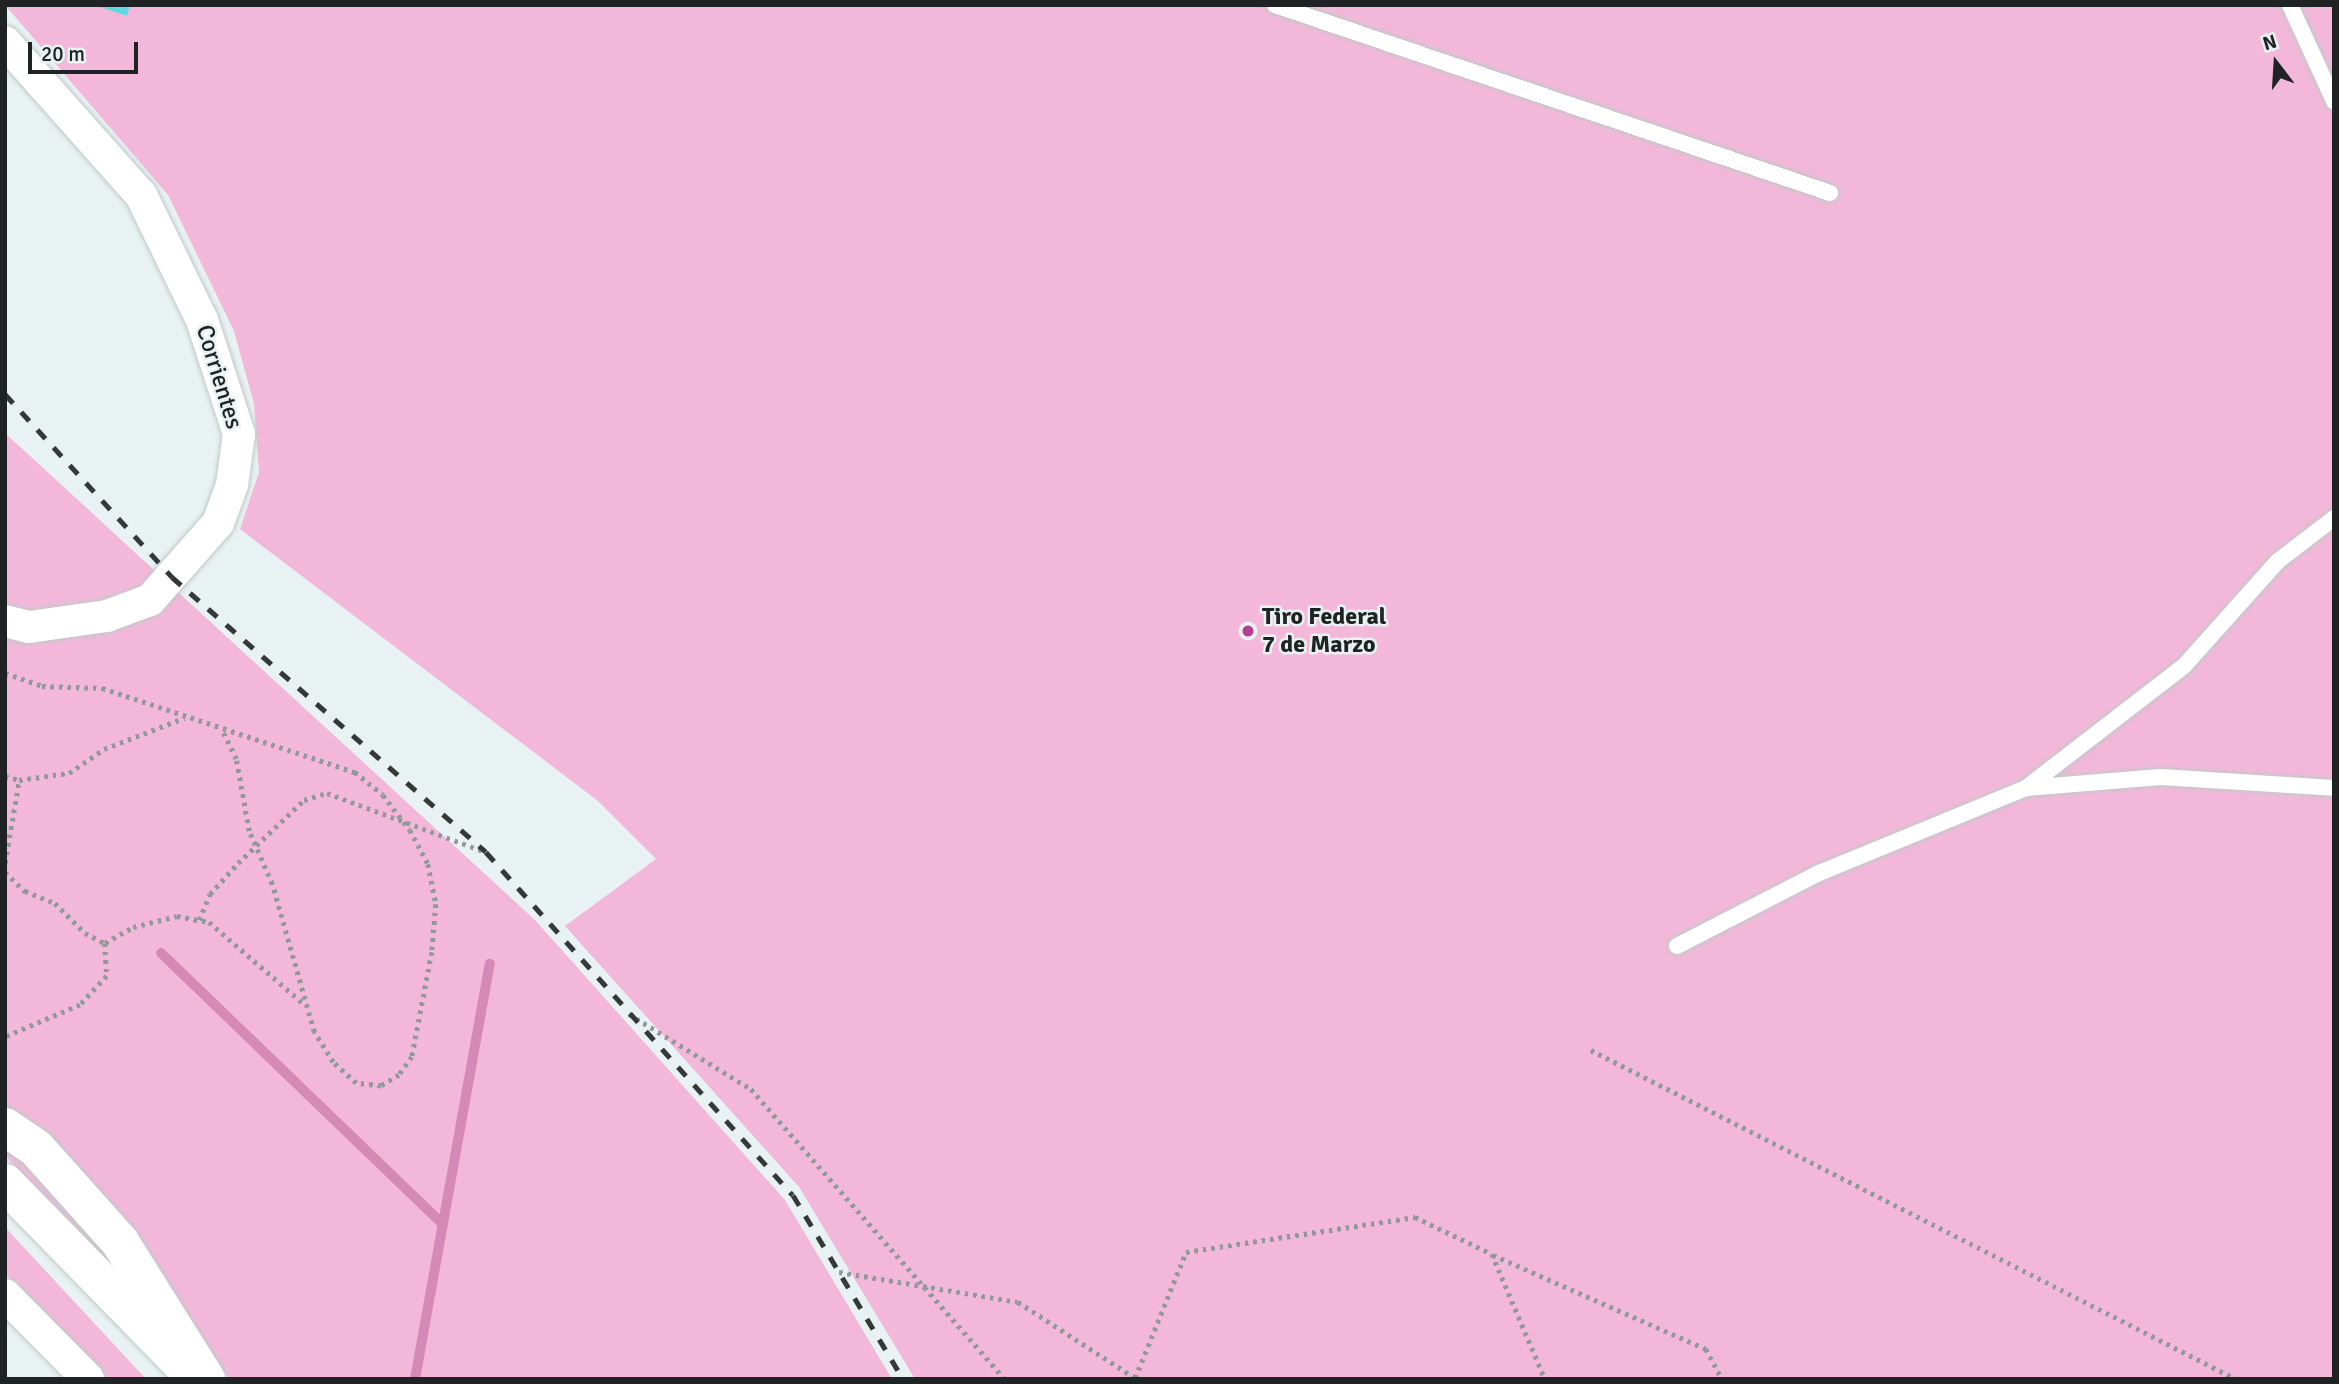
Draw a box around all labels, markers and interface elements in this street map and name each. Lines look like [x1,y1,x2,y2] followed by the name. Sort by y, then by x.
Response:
[32,28,142,72] scale bar
[2241,28,2311,98] north arrow
[2260,30,2280,56] text: N
[41,41,85,67] text: 20 m
[190,322,248,432] street label: Corrientes
[1262,603,1386,659] place label: Tiro Federal 7 de Marzo
[1240,623,1256,639] marker: Tiro Federal 7 de Marzo

